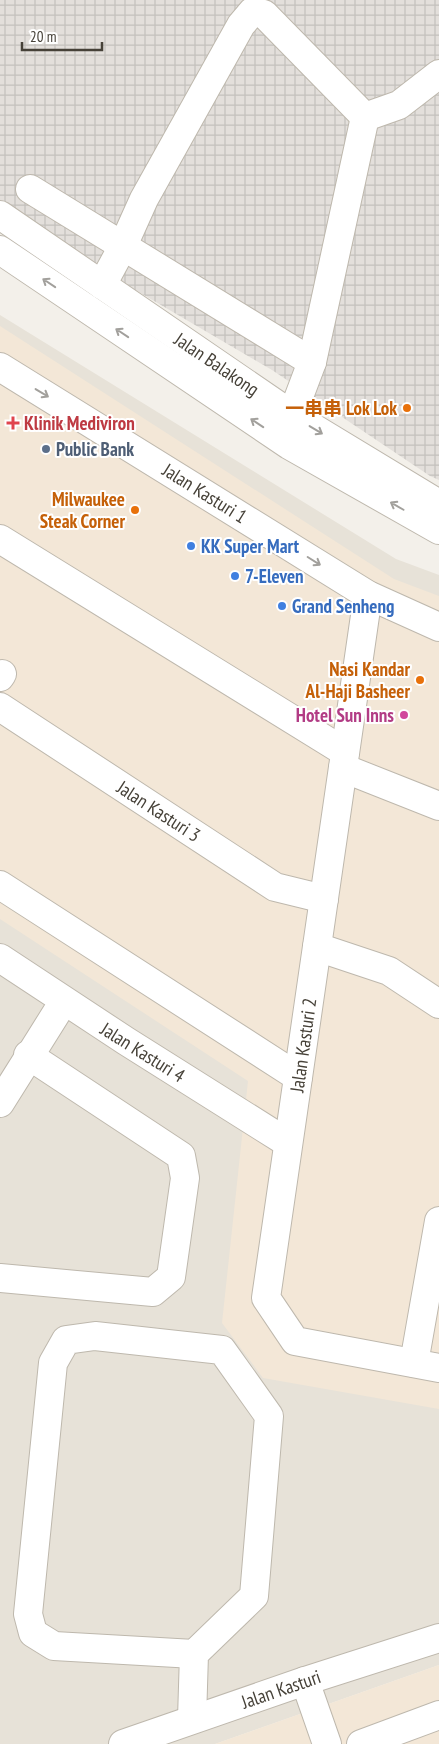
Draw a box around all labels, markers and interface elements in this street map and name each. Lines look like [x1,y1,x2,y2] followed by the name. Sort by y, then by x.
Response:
[22,20,102,52] scale bar
[30,27,56,46] text: 20 m
[42,278,56,288] one-way arrow
[169,326,264,401] street label: Jalan Balakong
[115,328,129,338] one-way arrow
[34,388,48,398] one-way arrow
[285,396,397,420] place label: 一串串 Lok Lok
[401,402,413,414] marker: 一串串 Lok Lok
[24,411,135,435] place label: Klinik Mediviron
[6,416,20,430] marker: Klinik Mediviron
[250,418,264,428] one-way arrow
[308,425,322,435] one-way arrow
[56,437,134,461] place label: Public Bank
[40,443,52,455] marker: Public Bank
[158,457,252,528] street label: Jalan Kasturi 1
[40,487,125,533] place label: Milwaukee Steak Corner
[389,501,404,511] one-way arrow
[129,504,141,516] marker: Milwaukee Steak Corner
[201,534,300,558] place label: KK Super Mart
[185,540,197,552] marker: KK Super Mart
[306,556,320,566] one-way arrow
[245,564,304,588] place label: 7-Eleven
[229,570,241,582] marker: 7-Eleven
[292,594,394,618] place label: Grand Senheng
[276,600,288,612] marker: Grand Senheng
[305,657,410,703] place label: Nasi Kandar Al-Haji Basheer
[414,674,426,686] marker: Nasi Kandar Al-Haji Basheer
[296,703,394,727] place label: Hotel Sun Inns
[398,709,410,721] marker: Hotel Sun Inns
[112,775,205,847] street label: Jalan Kasturi 3
[284,996,321,1095] street label: Jalan Kasturi 2
[96,1016,190,1088] street label: Jalan Kasturi 4
[237,1664,324,1714] street label: Jalan Kasturi

